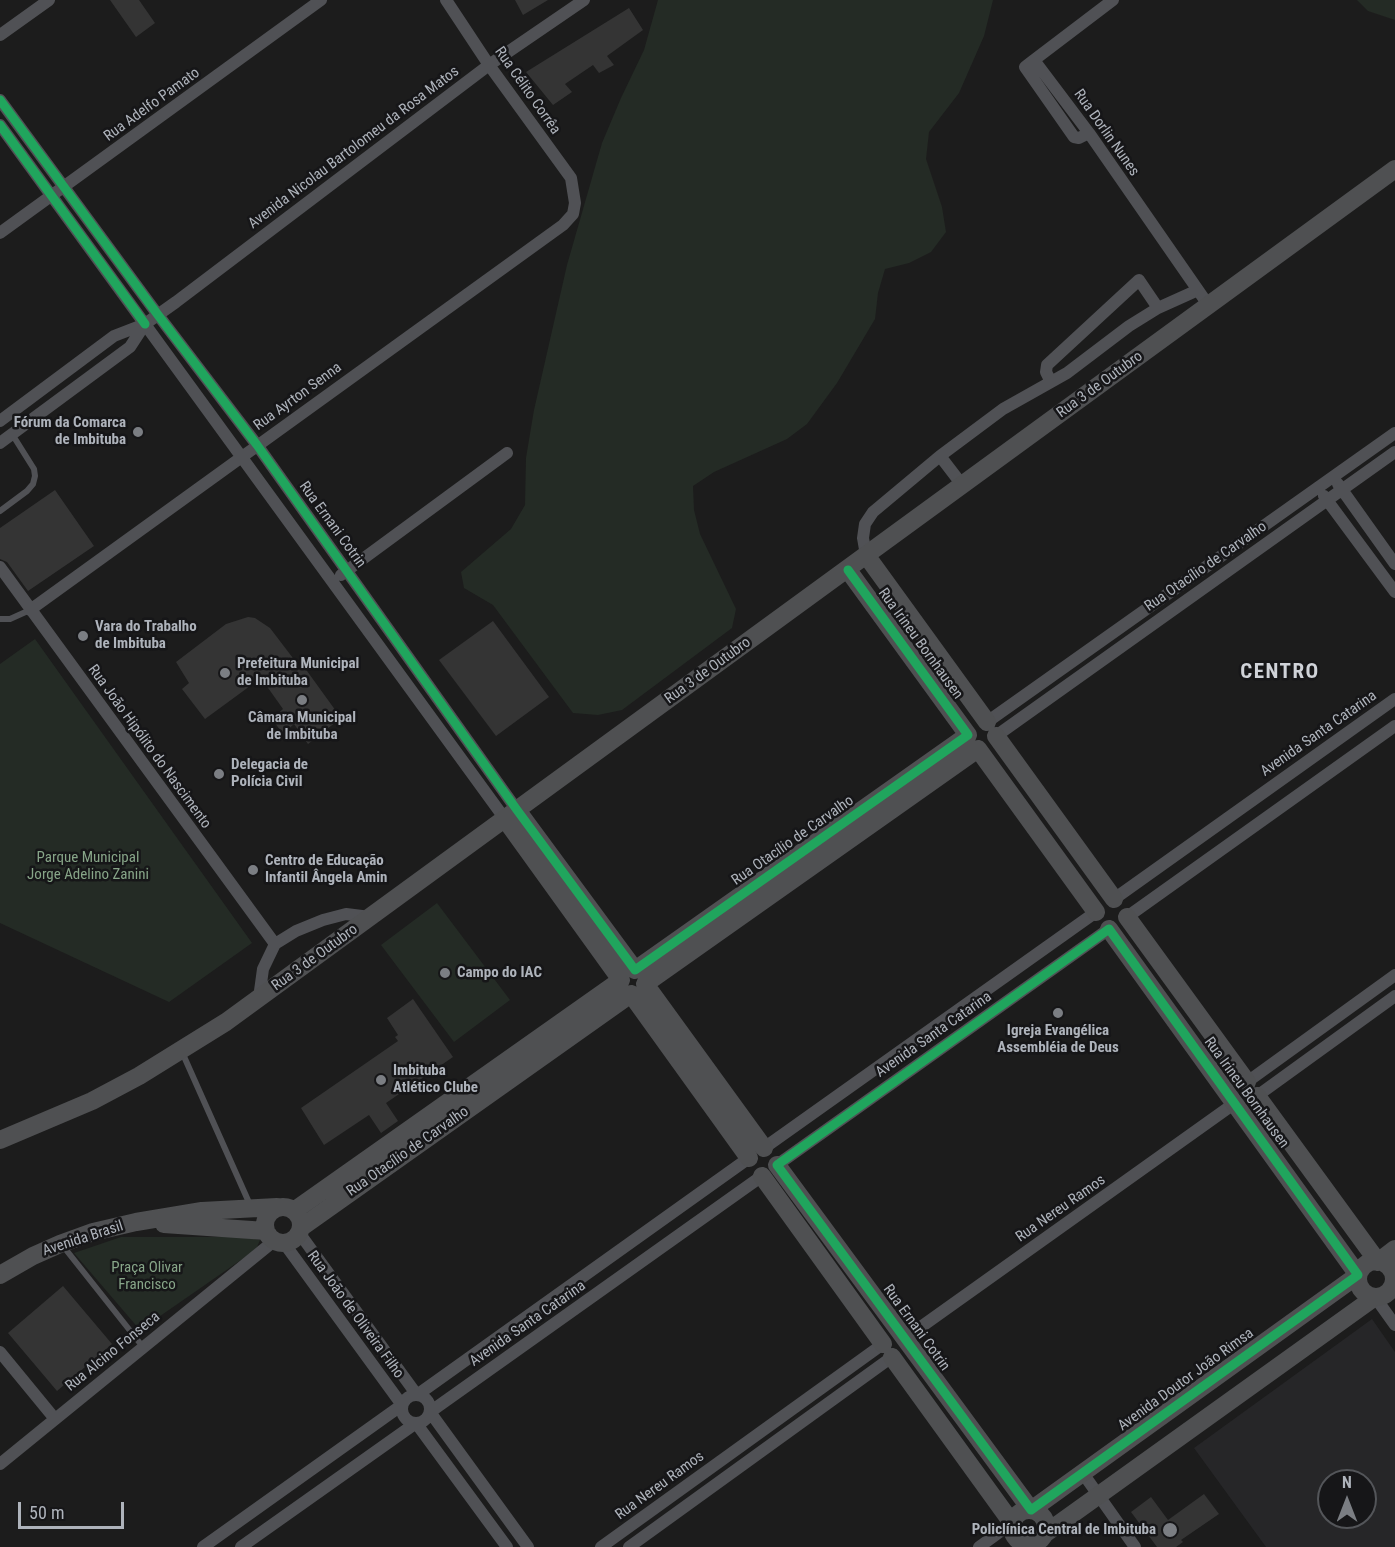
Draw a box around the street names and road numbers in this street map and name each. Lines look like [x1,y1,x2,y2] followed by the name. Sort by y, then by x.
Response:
[490,44,564,138] street label: Rua Célito Corrêa
[245,63,463,233] street label: Avenida Nicolau Bartolomeu da Rosa Matos
[101,64,203,146] street label: Rua Adelfo Pamato
[1069,86,1143,180] street label: Rua Dorlin Nunes
[1053,348,1147,422] street label: Rua 3 de Outubro
[250,359,346,435] street label: Rua Ayrton Senna
[295,478,369,572] street label: Rua Ernani Cotrin
[1142,518,1270,616] street label: Rua Otacílio de Carvalho
[874,585,966,703] street label: Rua Irineu Bornhausen
[661,634,755,708] street label: Rua 3 de Outubro
[83,662,215,832] street label: Rua João Hipólito do Nascimento
[1258,687,1380,781] street label: Avenida Santa Catarina
[729,792,857,890] street label: Rua Otacílio de Carvalho
[268,921,362,995] street label: Rua 3 de Outubro
[873,988,995,1082] street label: Avenida Santa Catarina
[1200,1034,1292,1152] street label: Rua Irineu Bornhausen
[344,1103,472,1201] street label: Rua Otacílio de Carvalho
[1013,1171,1109,1247] street label: Rua Nereu Ramos
[40,1217,126,1261] street label: Avenida Brasil
[303,1248,407,1382] street label: Rua João de Oliveira Filho
[467,1277,589,1371] street label: Avenida Santa Catarina
[879,1281,953,1375] street label: Rua Ernani Cotrin
[62,1308,164,1396] street label: Rua Alcino Fonseca
[1115,1325,1257,1435] street label: Avenida Doutor João Rimsa
[612,1448,708,1524] street label: Rua Nereu Ramos

